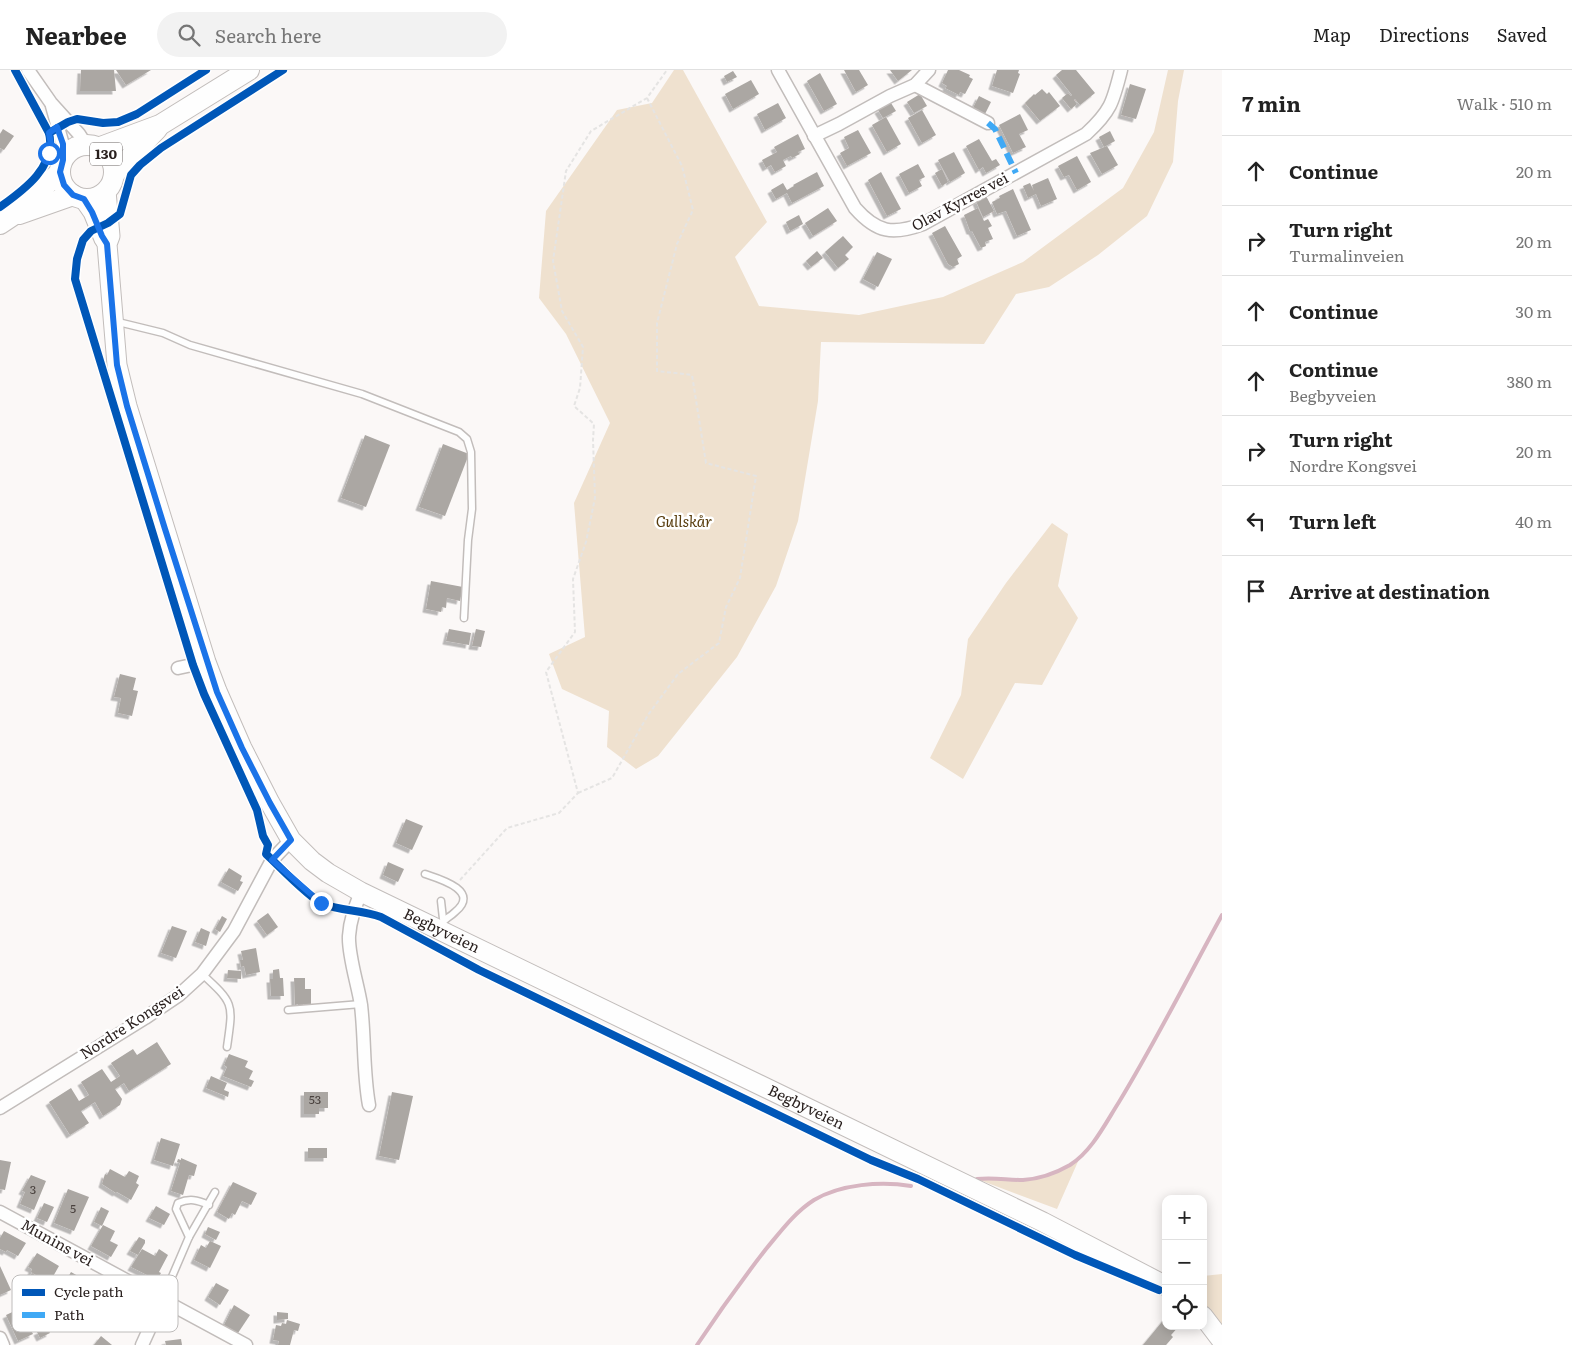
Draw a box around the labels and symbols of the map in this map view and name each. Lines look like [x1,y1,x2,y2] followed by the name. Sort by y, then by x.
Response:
[38,142,61,165] route start
[90,142,122,166] road number: 130
[907,165,1012,236] street label: Olav Kyrres vei
[656,509,712,532] park label: Gullskår
[310,892,333,915] route end
[400,901,484,958] street label: Begbyveien
[75,979,188,1064] street label: Nordre Kongsvei
[765,1078,849,1134] street label: Begbyveien
[309,1090,321,1108] house number: 53
[30,1180,36,1198] house number: 3
[70,1199,76,1217] house number: 5
[17,1212,98,1271] street label: Munins vei
[12,1275,178,1332] legend
[54,1281,123,1301] text: Cycle path
[54,1304,84,1324] text: Path

